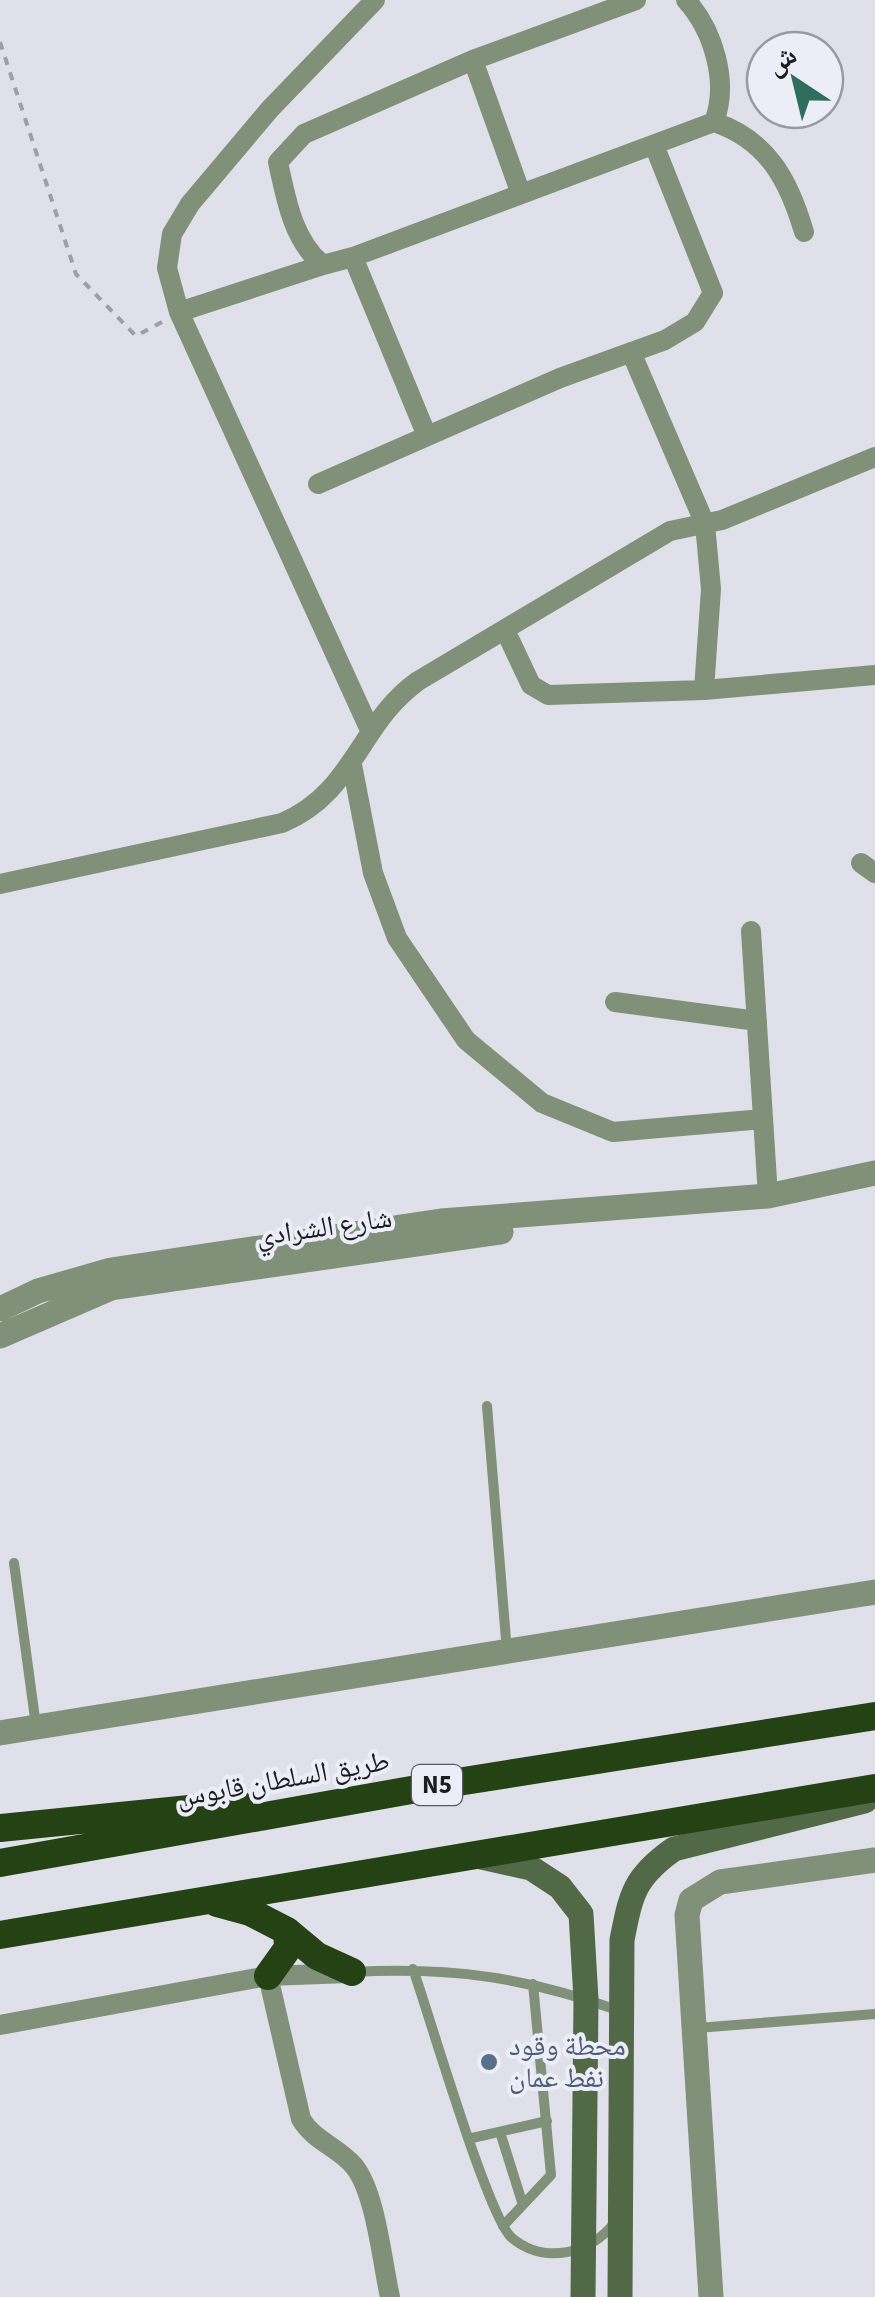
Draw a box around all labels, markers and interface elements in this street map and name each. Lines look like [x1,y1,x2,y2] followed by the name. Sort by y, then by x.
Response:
[745,30,845,130] north arrow
[758,35,805,85] text: ش
[253,1198,395,1258] street label: شارع الشرادي
[173,1741,393,1817] street label: طريق السلطان قابوس
[412,1765,462,1805] road number: N5
[509,2026,626,2098] place label: محطة وقود نفط عمان
[478,2051,500,2073] marker: محطة وقود نفط عمان

